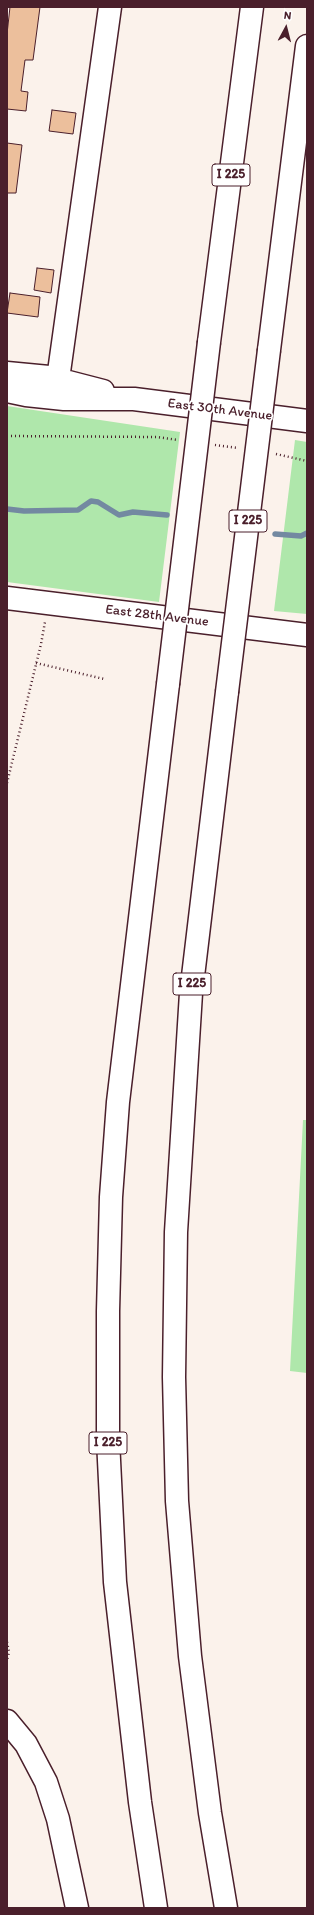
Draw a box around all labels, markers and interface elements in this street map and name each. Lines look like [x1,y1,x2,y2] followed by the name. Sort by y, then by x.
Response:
[266,8,306,48] north arrow
[283,9,292,22] text: N
[212,164,250,186] road number: I 225
[167,395,273,425] street label: East 30th Avenue
[229,510,267,532] road number: I 225
[104,601,210,631] street label: East 28th Avenue
[173,973,211,995] road number: I 225
[89,1432,127,1454] road number: I 225

